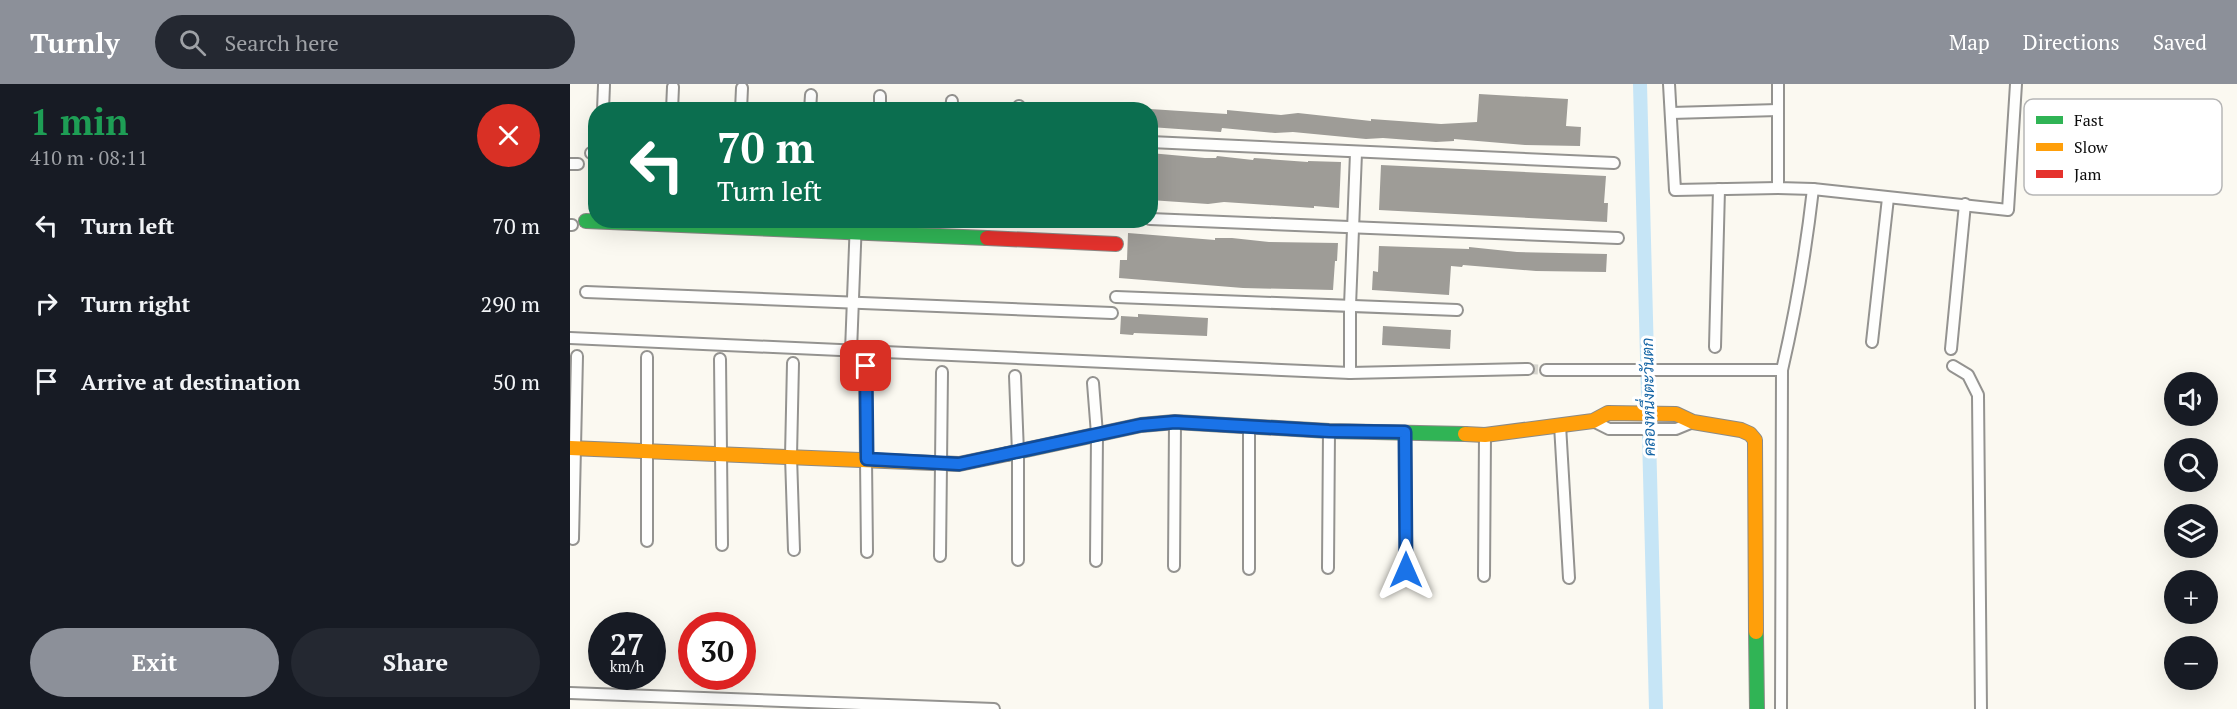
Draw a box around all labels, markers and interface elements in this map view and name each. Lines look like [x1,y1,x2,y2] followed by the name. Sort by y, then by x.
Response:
[155,15,575,69] search box
[30,24,119,61] text: Turnly
[176,26,209,59] icon: search
[224,28,339,57] text: Search here
[1949,28,1990,56] text: Map
[2023,28,2120,56] text: Directions
[2153,28,2207,56] text: Saved
[30,98,128,145] text: 1 min
[2024,99,2222,195] legend
[477,104,540,167] button: close
[2074,109,2104,131] text: Fast
[717,119,815,175] text: 70 m
[618,126,696,204] icon: left
[2074,136,2108,158] text: Slow
[30,144,148,171] text: 410 m · 08:11
[2074,163,2102,185] text: Jam
[717,173,822,209] text: Turn left
[30,209,63,242] icon: left
[81,211,174,240] text: Turn left
[492,211,540,240] text: 70 m
[30,287,63,320] icon: right
[81,289,190,318] text: Turn right
[480,289,540,318] text: 290 m
[1633,337,1660,457] water label: คลองหนึ่งตะวันตก
[840,340,891,391] pin
[849,349,882,382] icon: arrive
[30,365,63,398] icon: arrive
[81,367,300,396] text: Arrive at destination
[492,367,540,396] text: 50 m
[2164,372,2218,690] map controls
[2164,372,2218,426] button: sound
[2164,438,2218,492] button: search
[2164,504,2218,558] button: layers
[1374,538,1438,602] position arrow
[2164,570,2218,624] button: +
[678,612,756,690] speed limit sign: 30
[610,624,644,664] text: 27
[30,628,279,697] button: Exit
[291,628,540,697] button: Share
[2164,636,2218,690] button: −
[610,656,644,676] text: km/h

